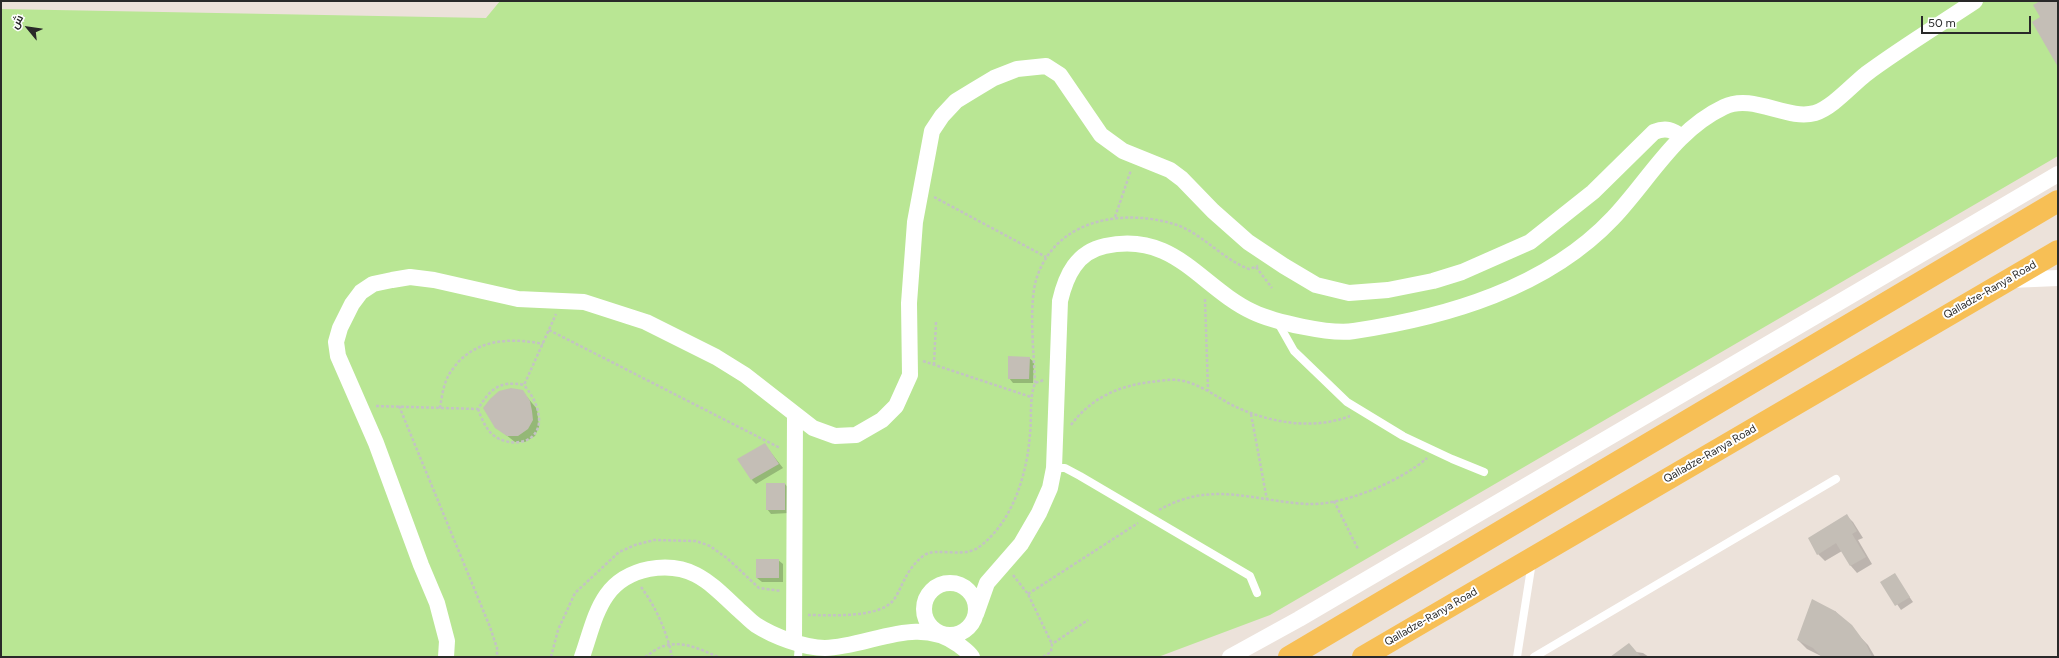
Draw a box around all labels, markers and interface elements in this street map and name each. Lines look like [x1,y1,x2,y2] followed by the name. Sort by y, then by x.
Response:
[8,8,48,48] north arrow
[1923,8,2033,34] scale bar
[8,13,26,31] text: ش
[1928,16,1956,30] text: 50 m
[1941,258,2039,322] street label: Qalladze-Ranya Road
[1661,422,1759,486] street label: Qalladze-Ranya Road
[1382,585,1480,649] street label: Qalladze-Ranya Road

